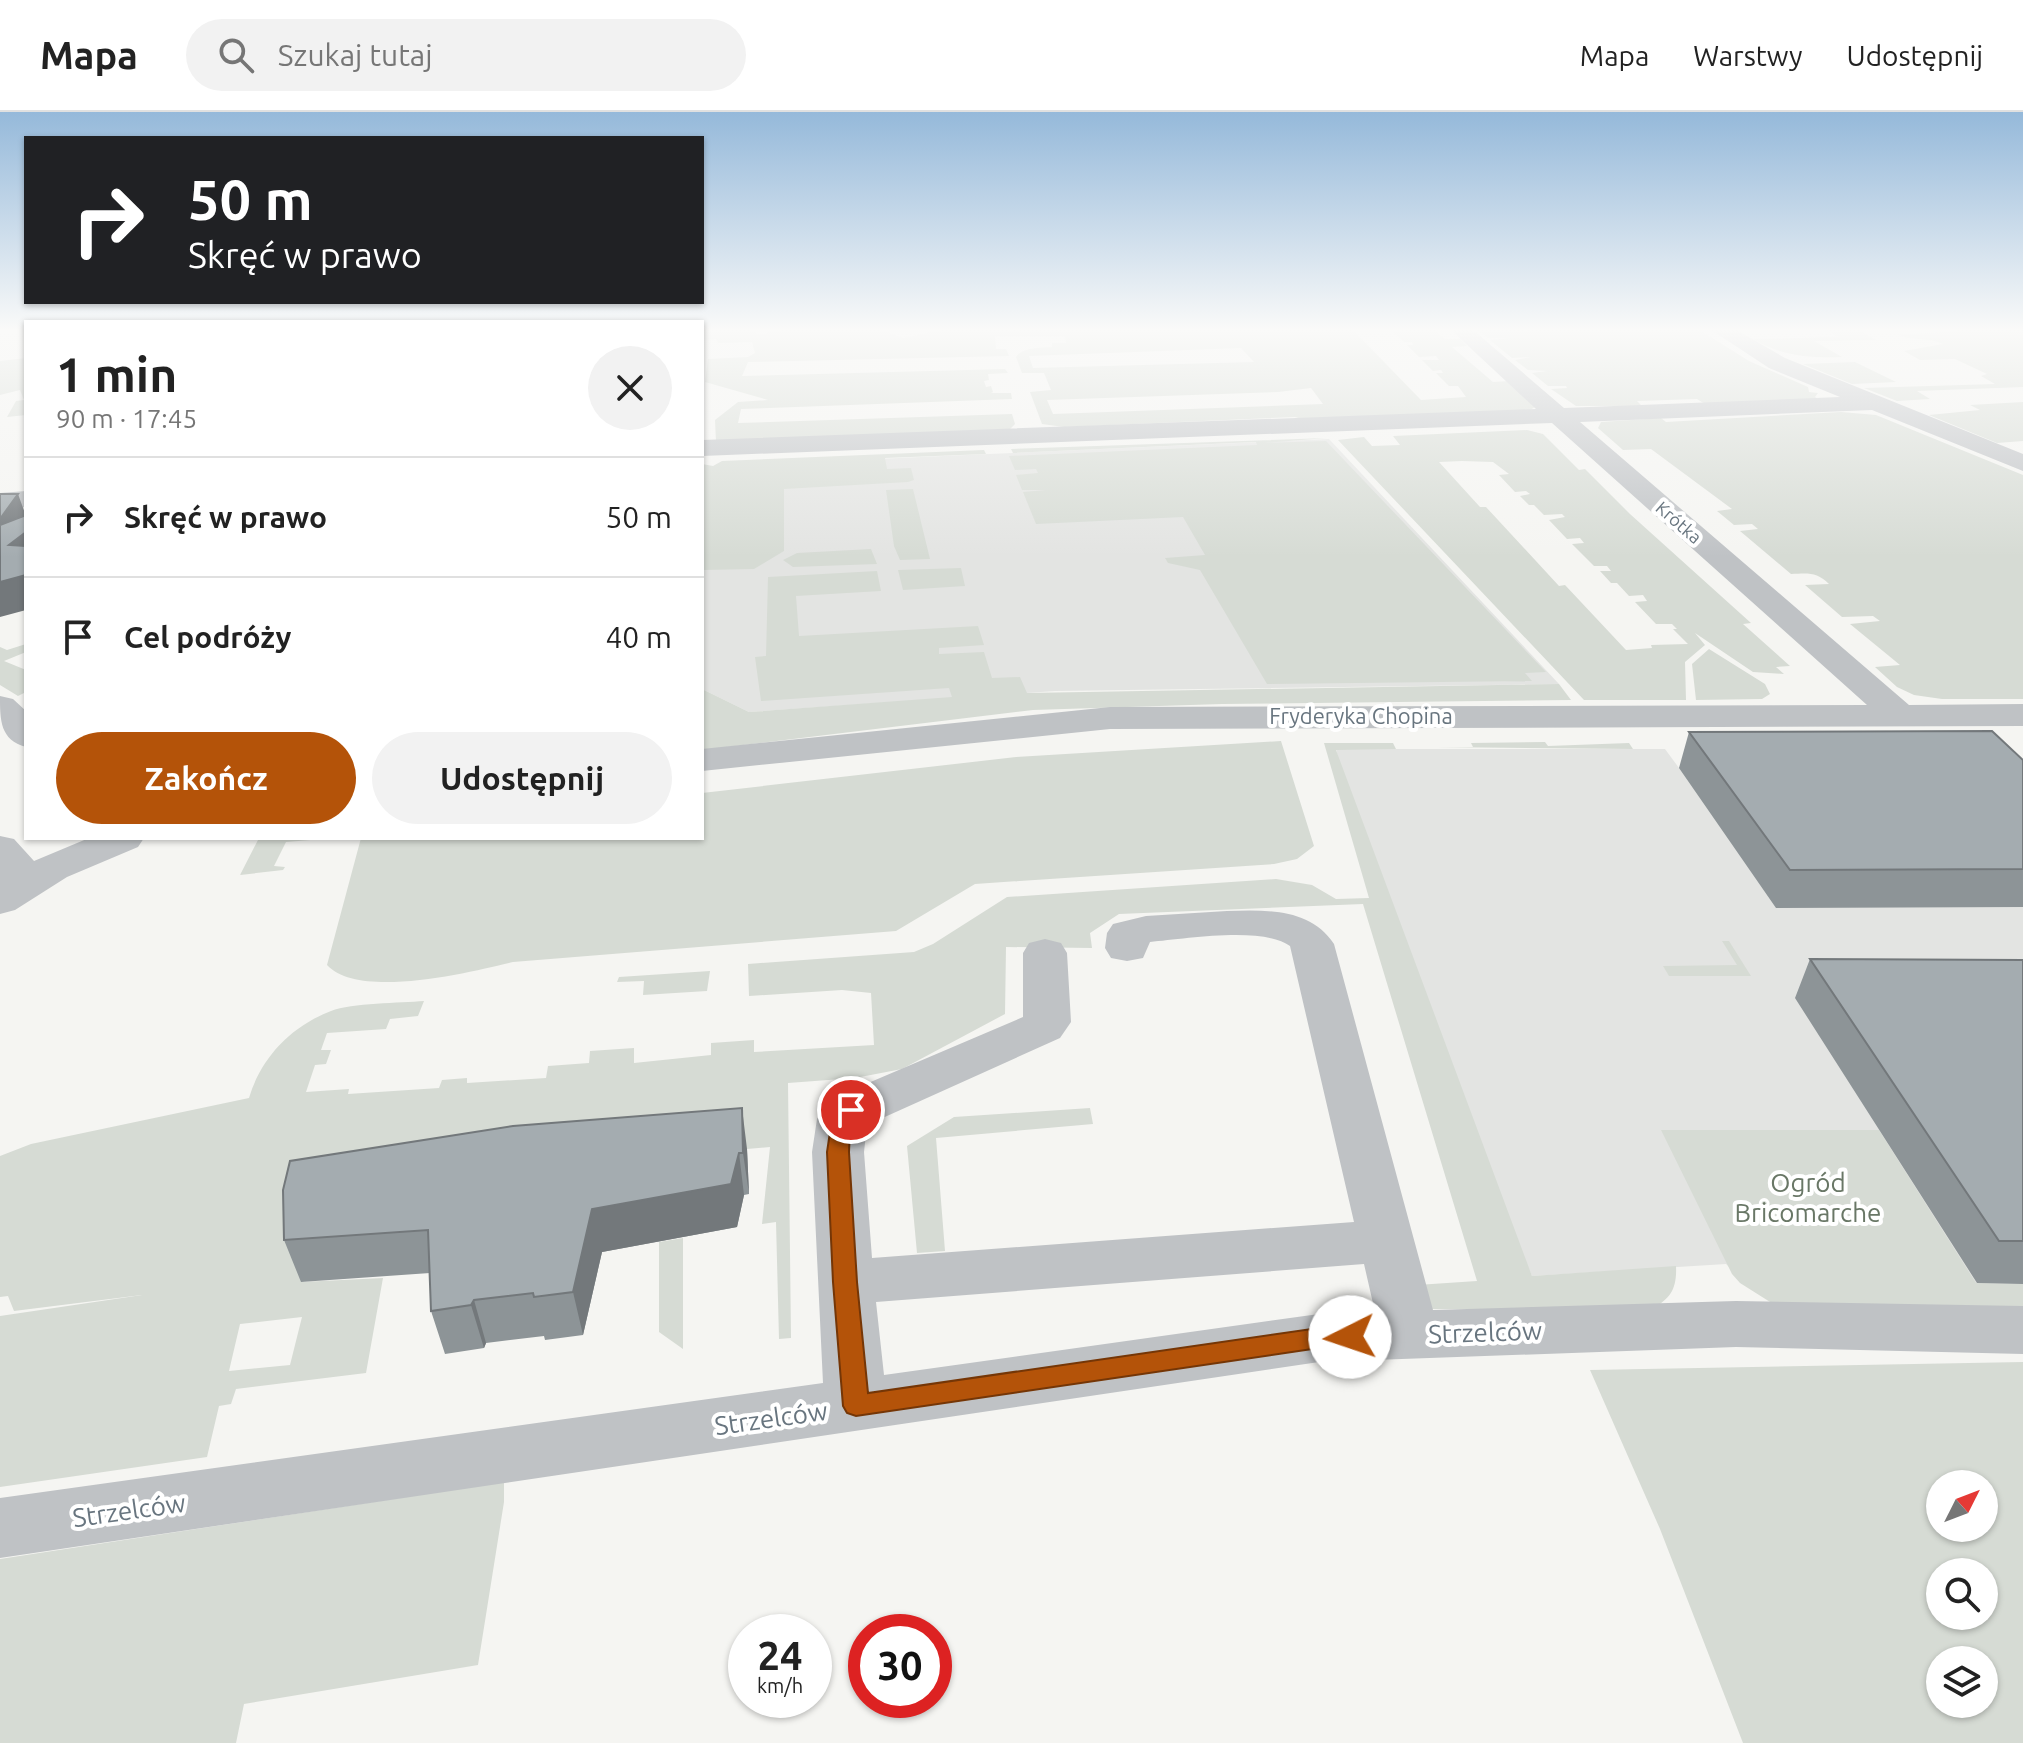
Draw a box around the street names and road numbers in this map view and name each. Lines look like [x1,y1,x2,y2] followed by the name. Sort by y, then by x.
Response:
[1652,497,1706,547] street label: Krótka
[1269,703,1453,728] street label: Fryderyka Chopina
[1428,1316,1542,1348] street label: Strzelców
[713,1396,829,1440] street label: Strzelców
[71,1488,187,1532] street label: Strzelców

